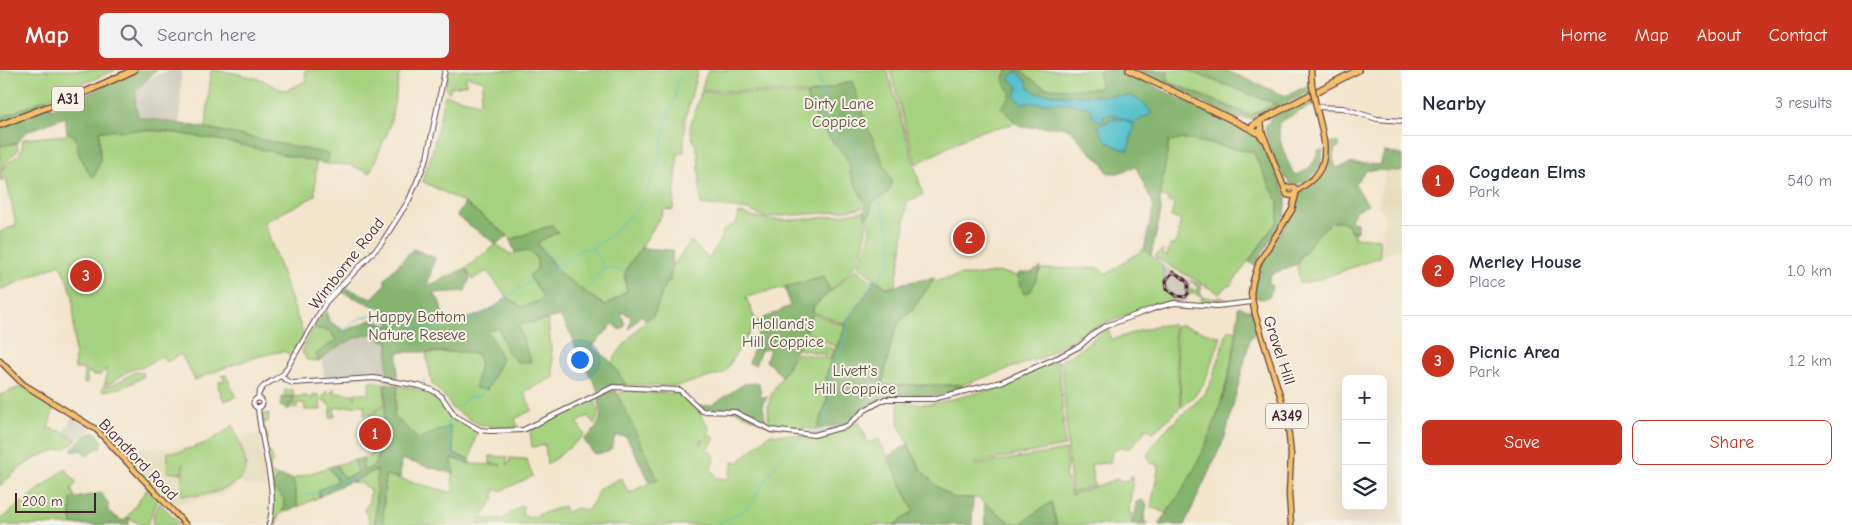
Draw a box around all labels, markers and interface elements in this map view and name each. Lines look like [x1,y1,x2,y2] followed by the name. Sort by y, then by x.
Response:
[99,13,449,58] search box
[25,21,69,49] text: Map
[117,21,145,49] icon: search
[157,24,256,46] text: Search here
[1560,25,1607,46] text: Home
[1635,25,1669,46] text: Map
[1697,25,1741,46] text: About
[1769,25,1827,46] text: Contact
[52,86,84,112] road number: A31
[1422,91,1486,115] text: Nearby
[1775,94,1832,112] text: 3 results
[804,95,874,131] park label: Dirty Lane Coppice
[1469,161,1586,183] text: Cogdean Elms
[1435,172,1441,190] text: 1
[1787,172,1832,190] text: 540 m
[1469,183,1500,201] text: Park
[306,214,388,313] street label: Wimborne Road
[953,219,985,257] pin: 2
[1469,251,1581,273] text: Merley House
[70,257,102,295] pin: 3
[1434,262,1442,280] text: 2
[1787,262,1832,280] text: 1.0 km
[1469,273,1505,291] text: Place
[368,308,466,344] park label: Happy Bottom Nature Reseve
[1259,314,1299,387] street label: Gravel Hill
[742,315,824,351] park label: Holland's Hill Coppice
[1469,341,1560,363] text: Picnic Area
[567,347,593,373] your location
[1434,352,1442,370] text: 3
[1789,352,1832,370] text: 1.2 km
[814,362,896,398] park label: Livett's Hill Coppice
[1469,363,1500,381] text: Park
[1342,375,1387,510] map controls
[1342,375,1387,420] button: +
[1266,404,1308,428] road number: A349
[95,415,182,504] street label: Blandford Road
[359,415,391,453] pin: 1
[1342,420,1387,465] button: −
[1422,420,1622,465] button: Save
[1632,420,1832,465] button: Share
[1342,465,1387,510] button: layers
[15,490,96,513] scale bar
[22,493,63,510] text: 200 m

